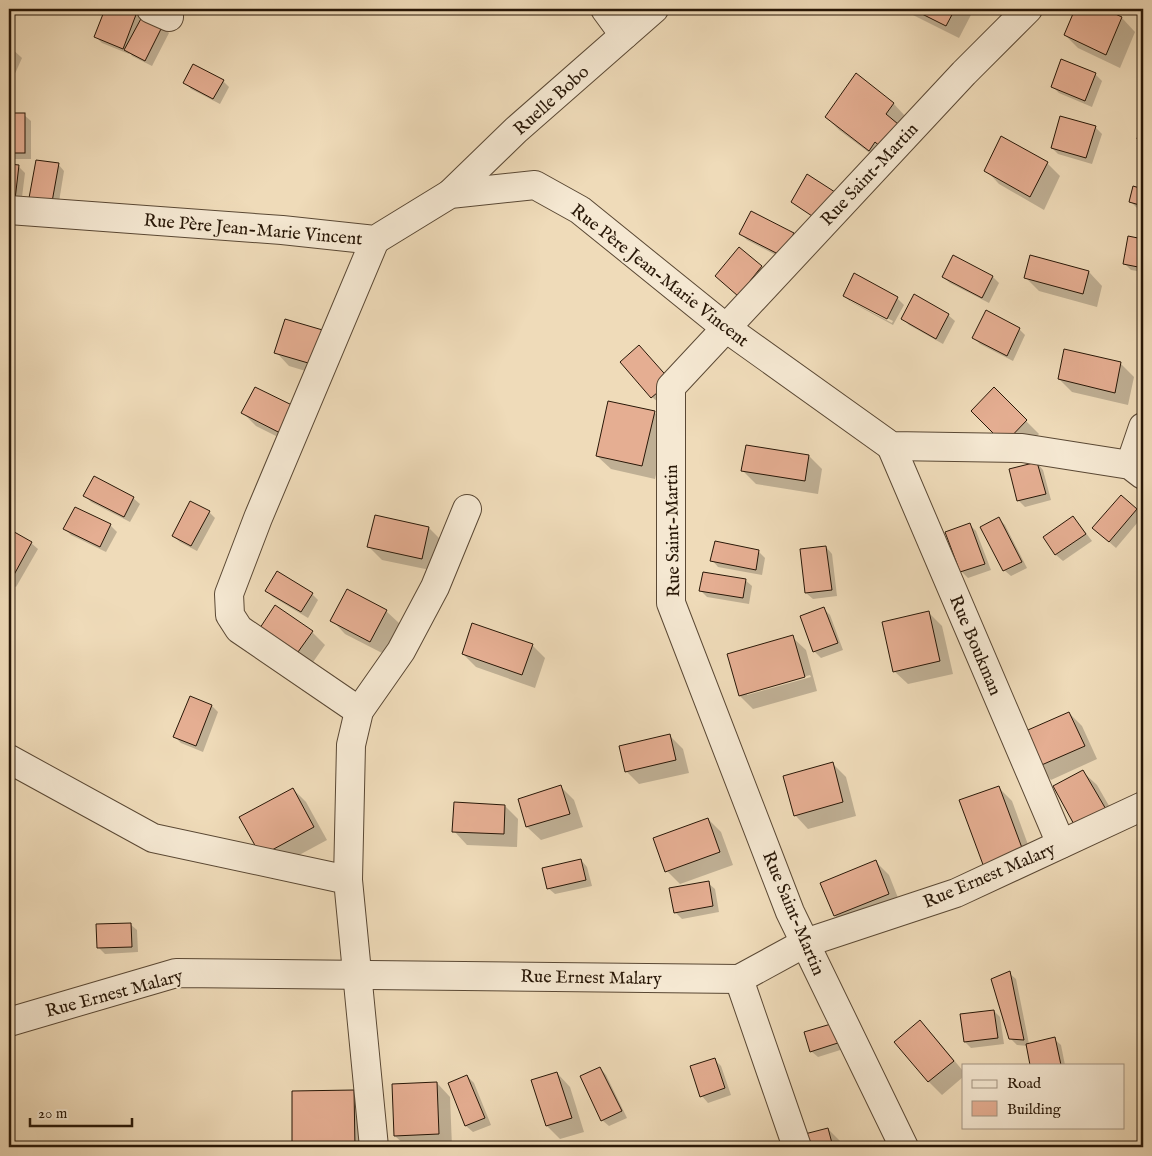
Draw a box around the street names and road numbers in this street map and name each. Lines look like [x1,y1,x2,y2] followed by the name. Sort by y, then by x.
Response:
[509,61,595,141] street label: Ruelle Bobo
[816,118,924,231] street label: Rue Saint-Martin
[565,200,753,353] street label: Rue Père Jean-Marie Vincent
[143,209,363,252] street label: Rue Père Jean-Marie Vincent
[661,464,686,598] street label: Rue Saint-Martin
[943,592,1006,700] street label: Rue Boukman
[920,838,1059,915] street label: Rue Ernest Malary
[756,848,829,980] street label: Rue Saint-Martin
[43,965,186,1024] street label: Rue Ernest Malary
[520,966,662,991] street label: Rue Ernest Malary

